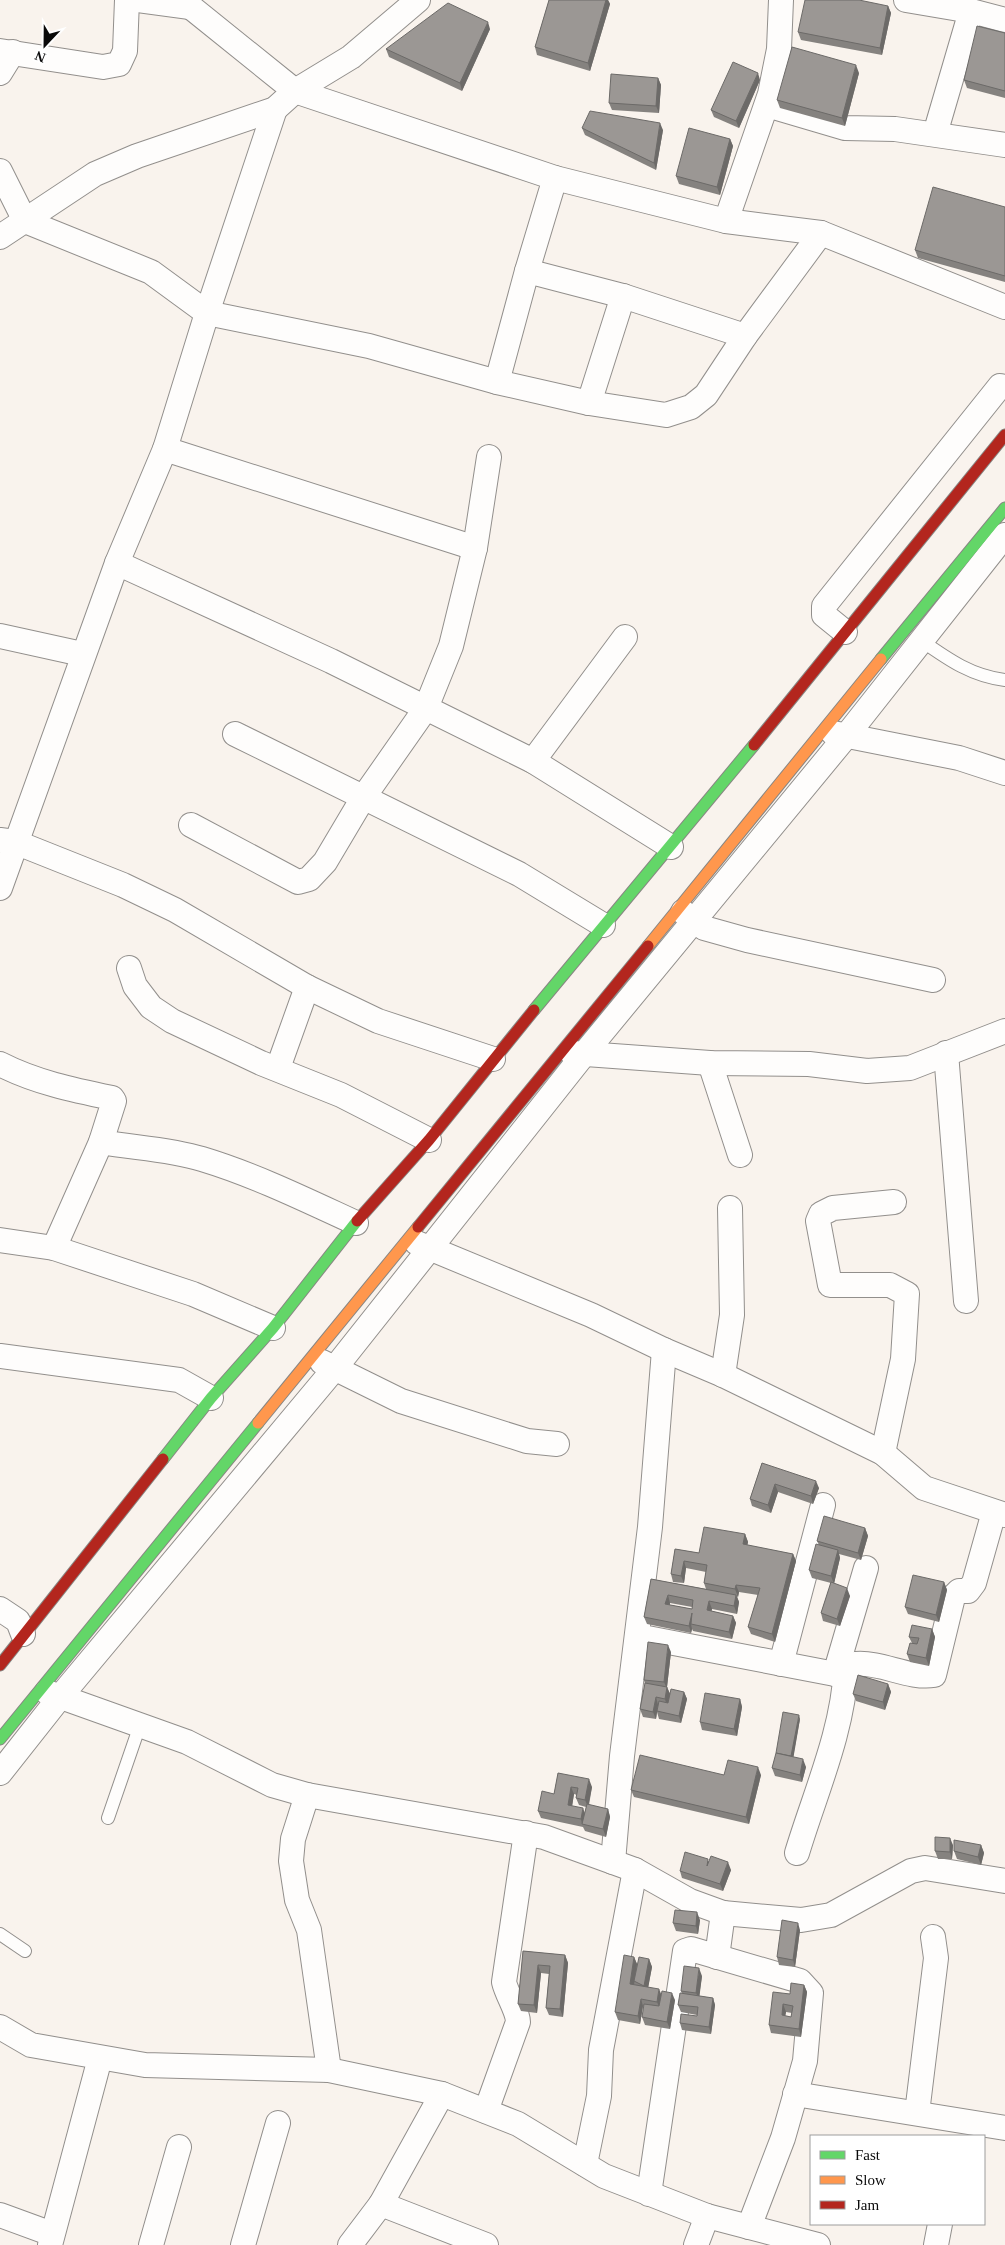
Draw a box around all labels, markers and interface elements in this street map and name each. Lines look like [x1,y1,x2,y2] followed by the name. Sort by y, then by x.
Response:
[20,20,70,70] north arrow
[33,48,48,65] text: N
[810,2135,985,2225] legend
[855,2147,881,2163] text: Fast
[855,2172,886,2188] text: Slow
[855,2197,879,2213] text: Jam

